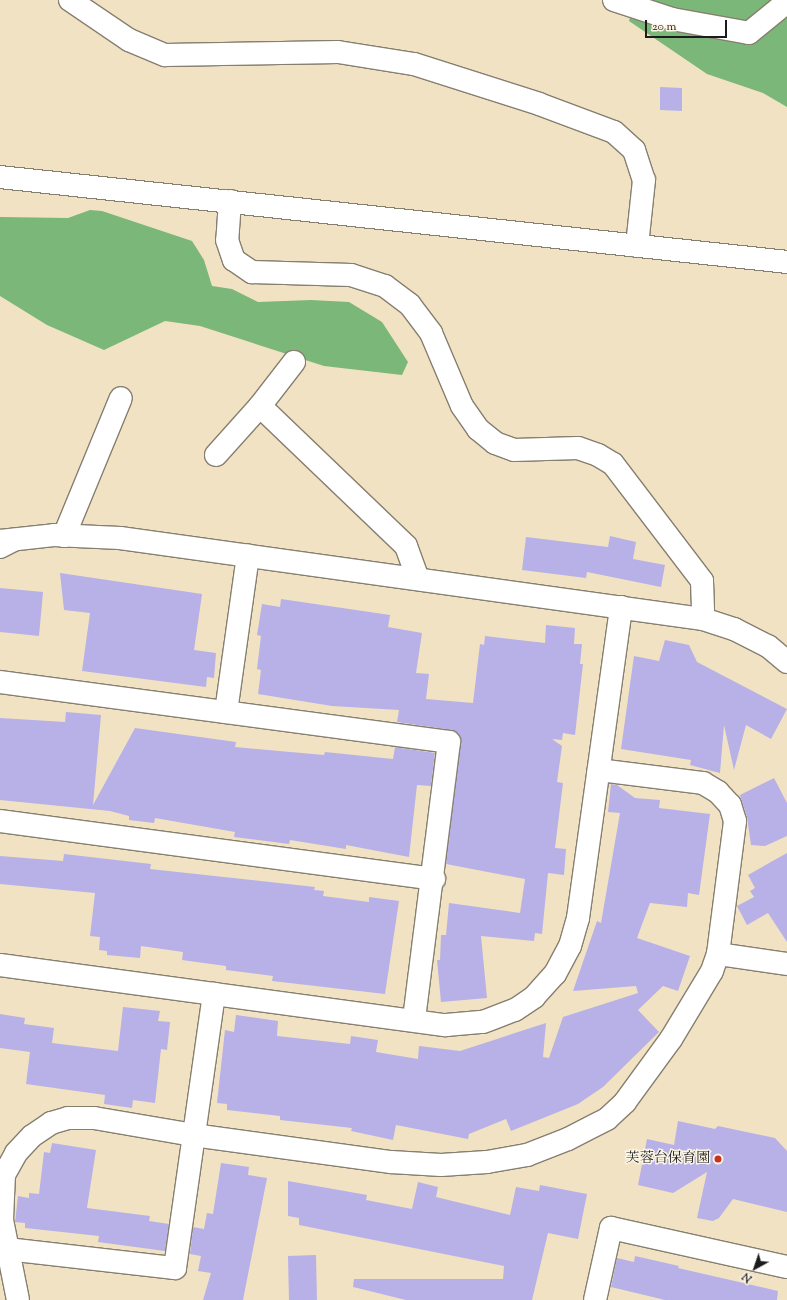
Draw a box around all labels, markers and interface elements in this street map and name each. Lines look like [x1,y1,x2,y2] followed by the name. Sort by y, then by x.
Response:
[647,12,729,38] scale bar
[652,18,676,36] text: 20 m
[626,1151,710,1167] place label: 芙蓉台保育園
[713,1154,723,1164] marker: 芙蓉台保育園
[735,1248,775,1288] north arrow
[739,1268,756,1286] text: N

